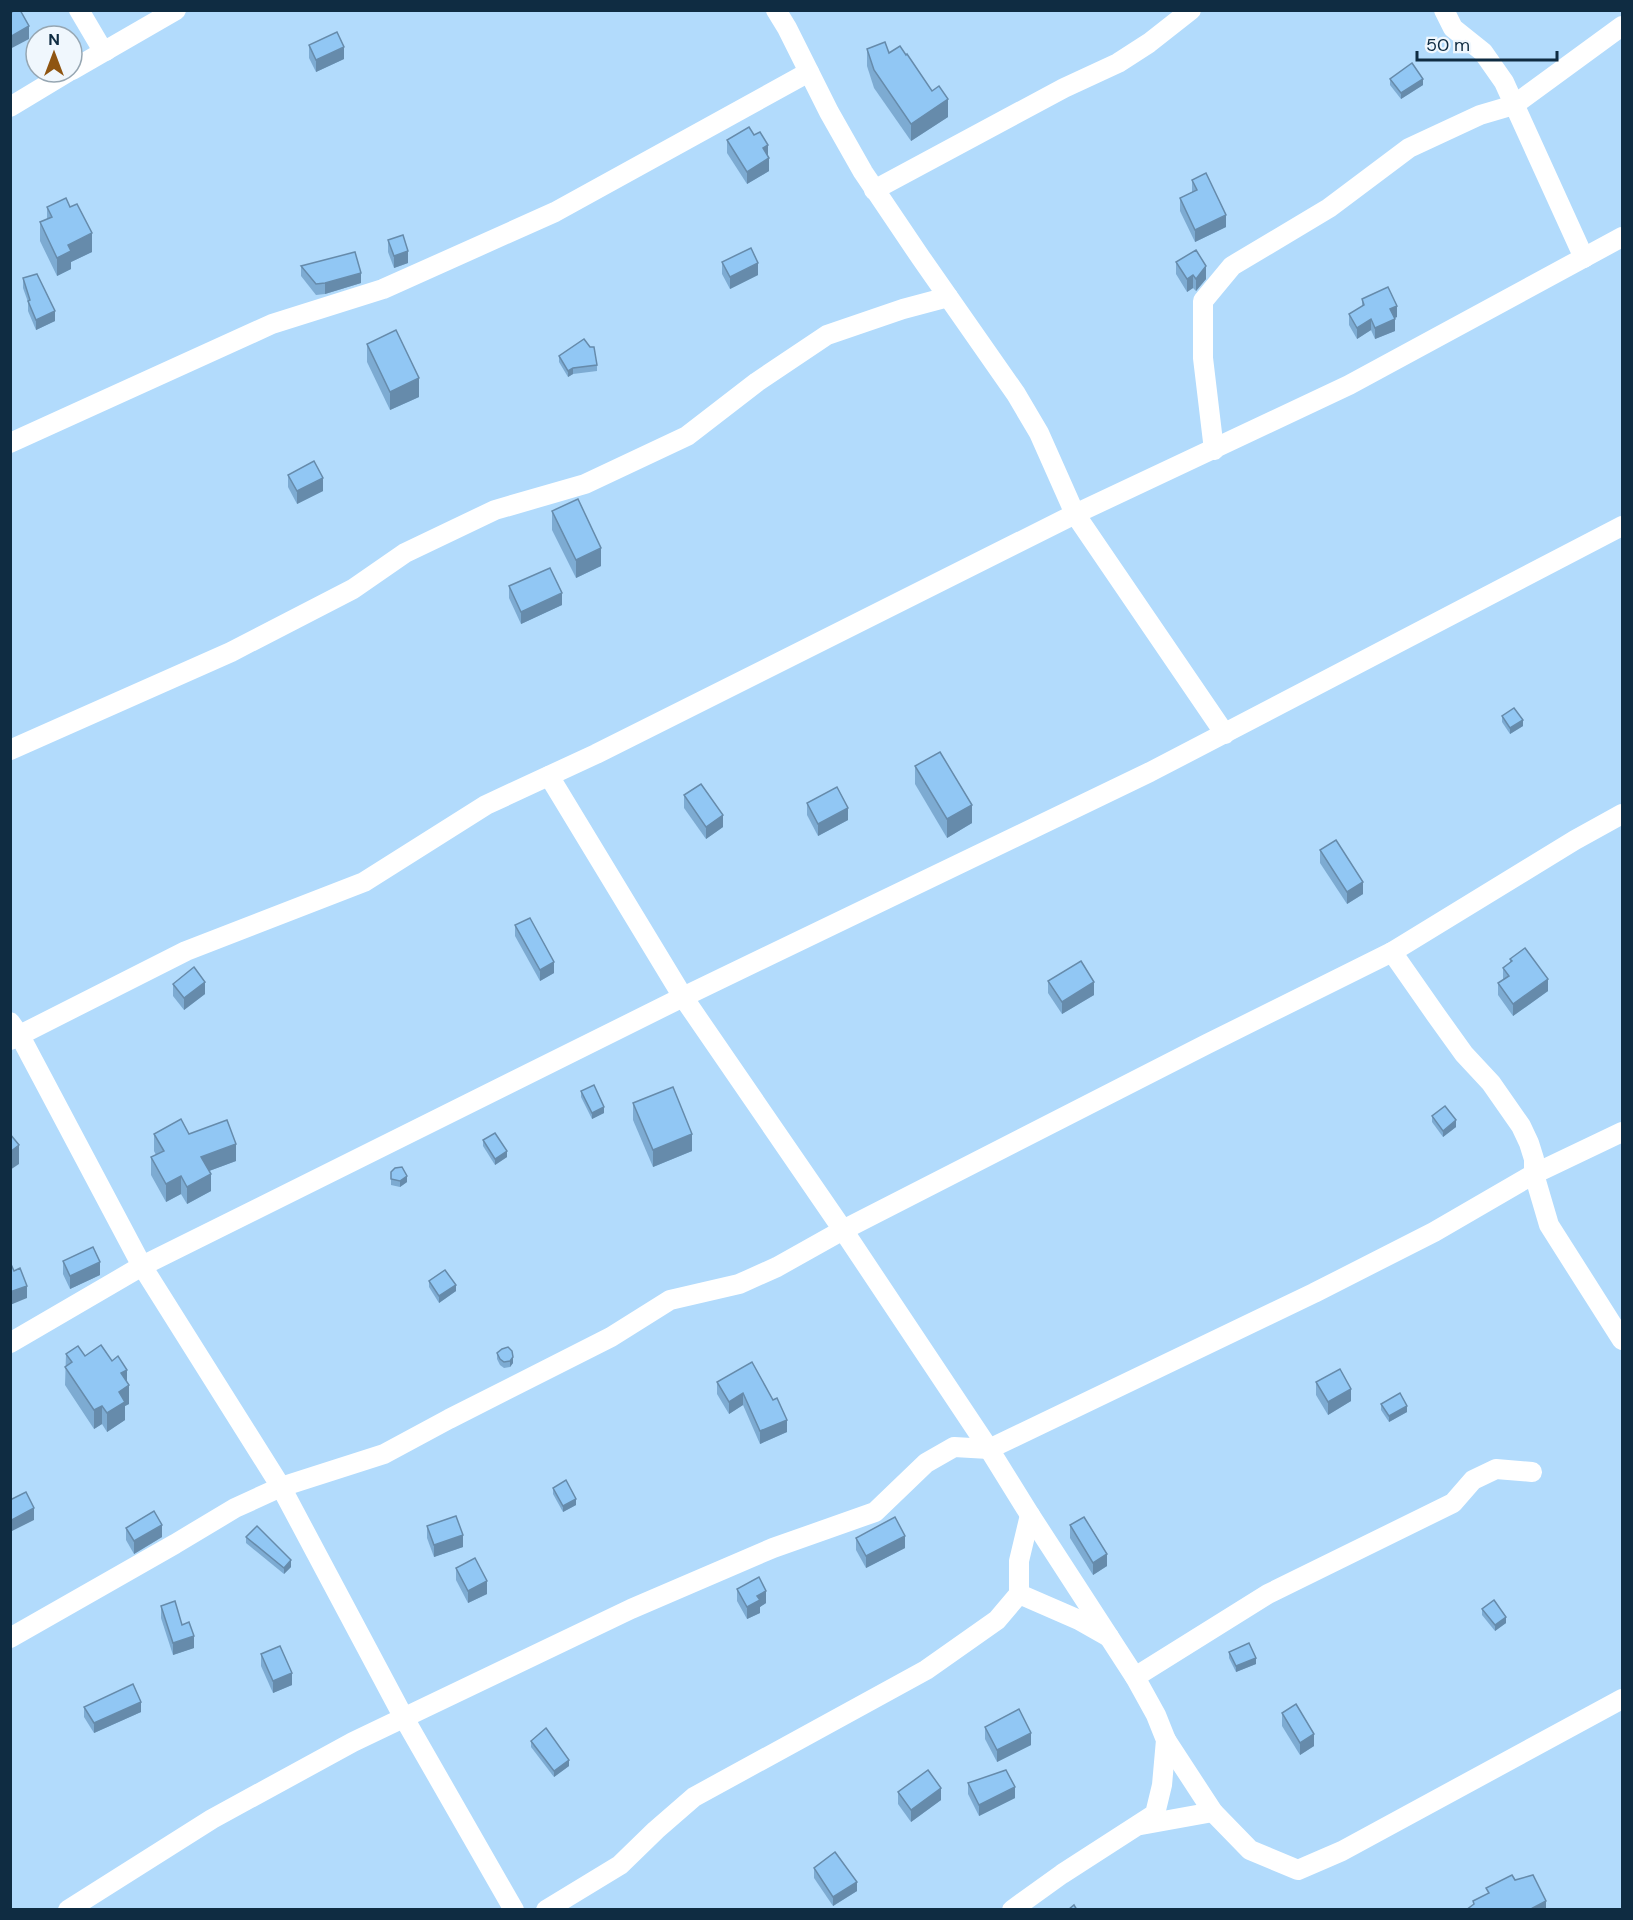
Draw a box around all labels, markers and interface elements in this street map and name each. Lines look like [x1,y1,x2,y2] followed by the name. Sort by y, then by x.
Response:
[24,24,84,84] north arrow
[1417,24,1556,62] scale bar
[48,29,60,50] text: N
[1426,33,1470,57] text: 50 m

